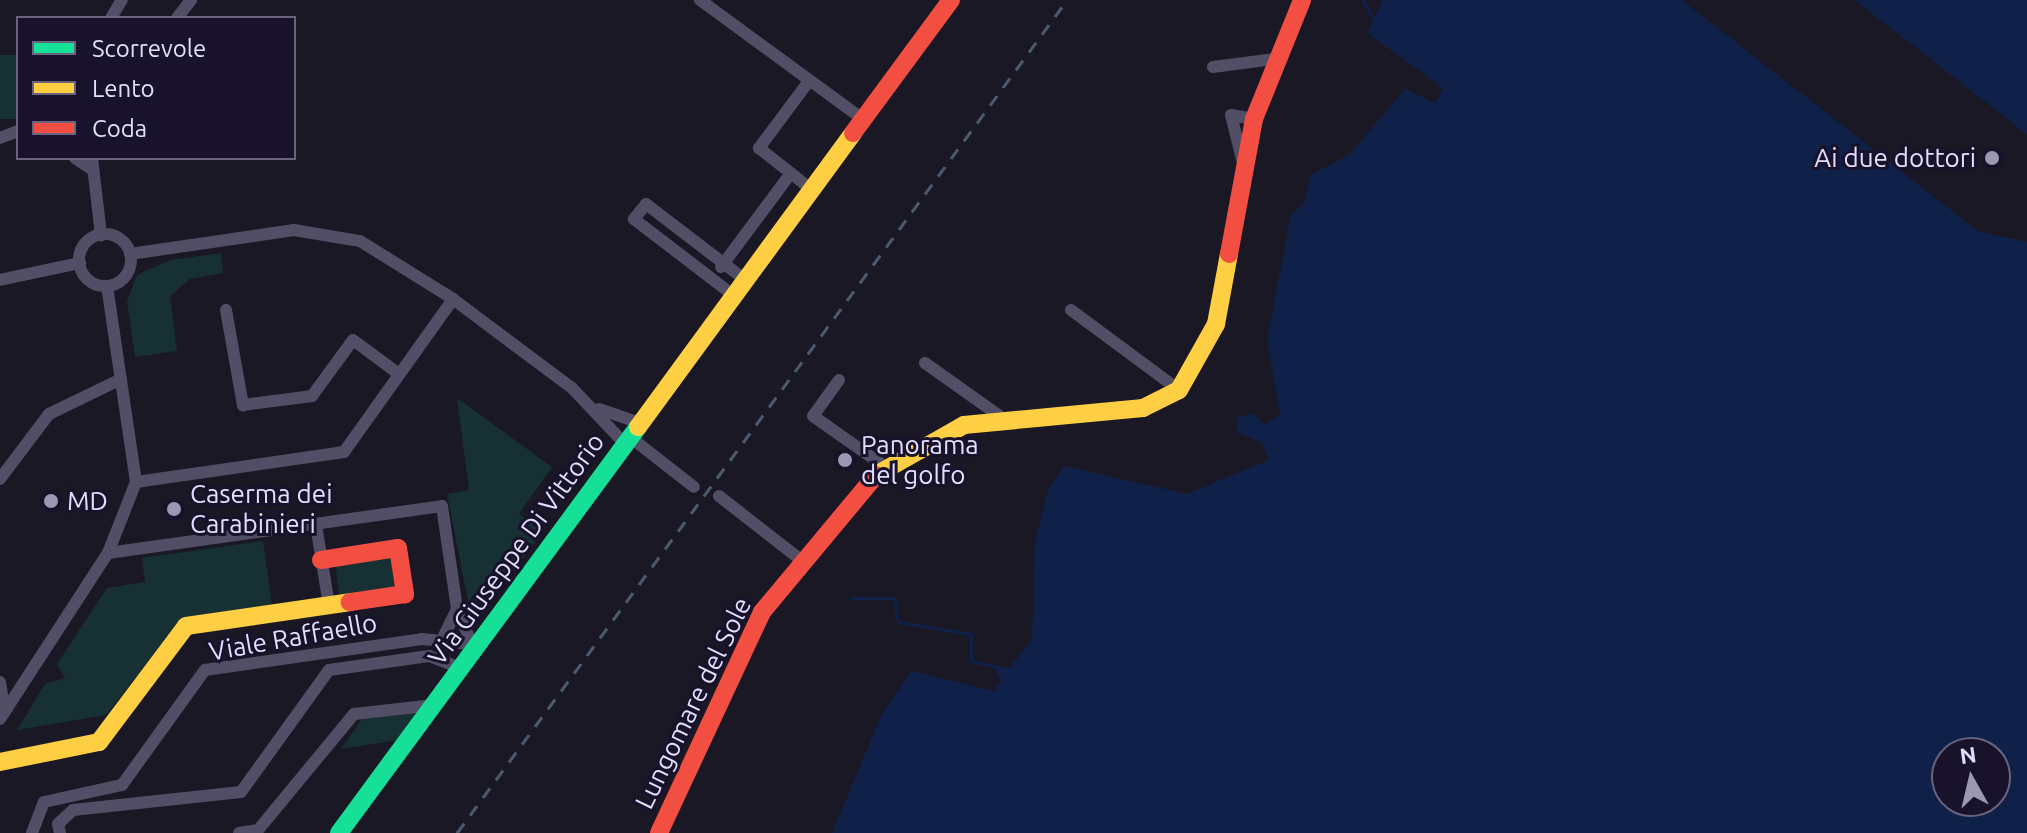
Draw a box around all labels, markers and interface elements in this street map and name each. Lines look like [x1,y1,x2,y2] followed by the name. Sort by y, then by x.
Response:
[16,16,296,160] legend
[92,35,206,62] text: Scorrevole
[92,75,155,102] text: Lento
[92,115,147,142] text: Coda
[1814,142,1976,174] place label: Ai due dottori
[1983,149,2001,167] marker: Ai due dottori
[421,427,611,671] street label: Via Giuseppe Di Vittorio
[861,429,979,490] place label: Panorama del golfo
[836,451,854,469] marker: Panorama del golfo
[190,478,332,540] place label: Caserma dei Carabinieri
[67,485,108,517] place label: MD
[42,492,60,510] marker: MD
[165,500,183,518] marker: Caserma dei Carabinieri
[628,592,758,814] street label: Lungomare del Sole
[207,607,379,667] street label: Viale Raffaello
[1931,737,2011,817] north arrow
[1958,741,1978,768] text: N

